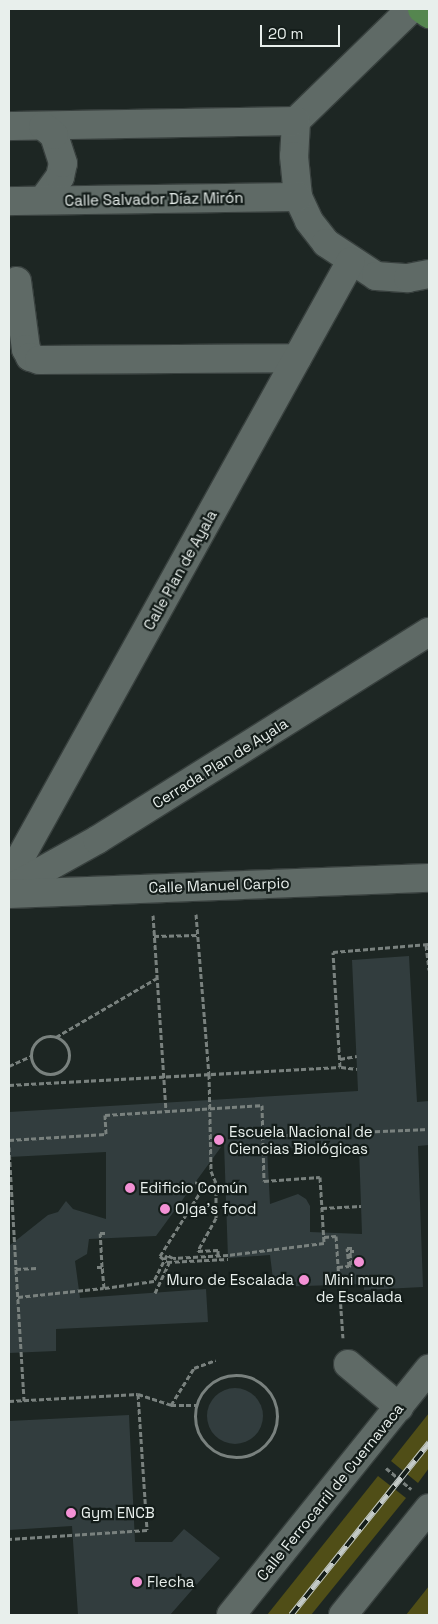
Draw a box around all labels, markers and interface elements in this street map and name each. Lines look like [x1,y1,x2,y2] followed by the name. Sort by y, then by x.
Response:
[263,15,343,47] scale bar
[268,24,303,43] text: 20 m
[64,188,244,210] street label: Calle Salvador Díaz Mirón
[139,507,221,633] street label: Calle Plan de Ayala
[149,714,291,812] street label: Cerrada Plan de Ayala
[148,874,290,896] street label: Calle Manuel Carpio
[229,1122,373,1157] place label: Escuela Nacional de Ciencias Biológicas
[213,1134,225,1146] marker: Escuela Nacional de Ciencias Biológicas
[140,1179,248,1197] place label: Edificio Común
[124,1182,136,1194] marker: Edificio Común
[175,1200,256,1218] place label: Olga's food
[159,1203,171,1215] marker: Olga's food
[353,1256,365,1268] marker: Mini muro de Escalada
[316,1270,402,1305] place label: Mini muro de Escalada
[167,1271,294,1289] place label: Muro de Escalada
[298,1274,310,1286] marker: Muro de Escalada
[253,1400,407,1584] street label: Calle Ferrocarril de Cuernavaca
[81,1504,155,1522] place label: Gym ENCB
[65,1507,77,1519] marker: Gym ENCB
[147,1573,194,1591] place label: Flecha
[131,1576,143,1588] marker: Flecha

